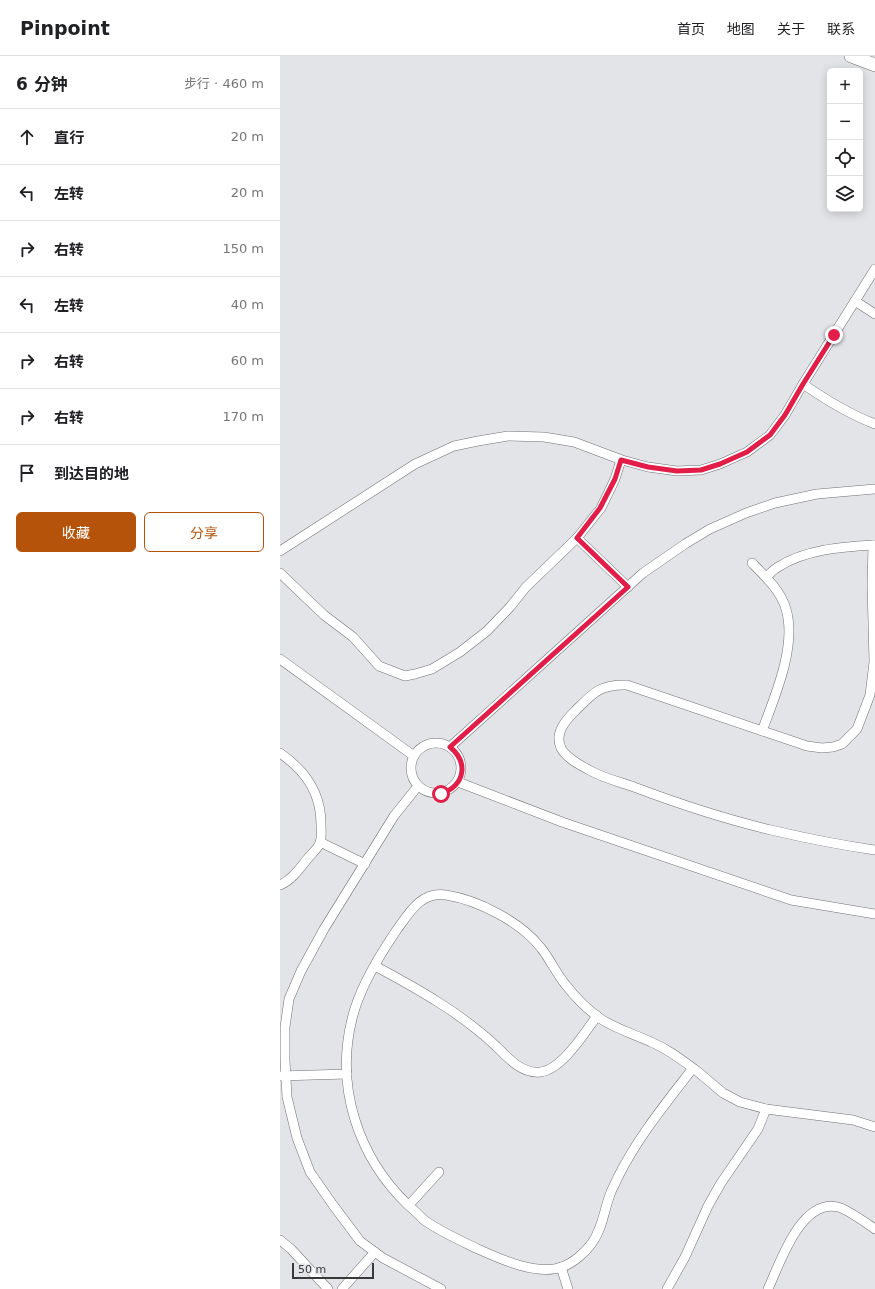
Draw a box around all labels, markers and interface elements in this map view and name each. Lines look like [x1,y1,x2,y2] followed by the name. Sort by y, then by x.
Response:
[20,17,110,39] text: Pinpoint
[677,21,705,37] text: 首页
[727,21,755,37] text: 地图
[777,21,805,37] text: 关于
[827,21,855,37] text: 联系
[827,68,863,212] map controls
[827,68,863,104] button: +
[16,74,68,94] text: 6 分钟
[184,76,264,91] text: 步行 · 460 m
[827,104,863,140] button: −
[16,126,38,148] icon: ahead
[54,129,84,147] text: 直行
[231,129,264,144] text: 20 m
[827,140,863,176] button: locate
[827,176,863,212] button: layers
[16,182,38,204] icon: left
[54,185,84,203] text: 左转
[231,185,264,200] text: 20 m
[16,238,38,260] icon: right
[54,241,84,259] text: 右转
[222,241,264,256] text: 150 m
[16,294,38,316] icon: left
[54,297,84,315] text: 左转
[231,297,264,312] text: 40 m
[825,326,843,344] route end
[16,350,38,372] icon: right
[54,353,84,371] text: 右转
[231,353,264,368] text: 60 m
[16,406,38,428] icon: right
[54,409,84,427] text: 右转
[222,409,264,424] text: 170 m
[16,462,38,484] icon: arrive
[54,465,129,483] text: 到达目的地
[16,512,136,552] button: 收藏
[144,512,264,552] button: 分享
[432,785,450,803] route start
[292,1261,374,1280] scale bar
[298,1263,326,1276] text: 50 m

